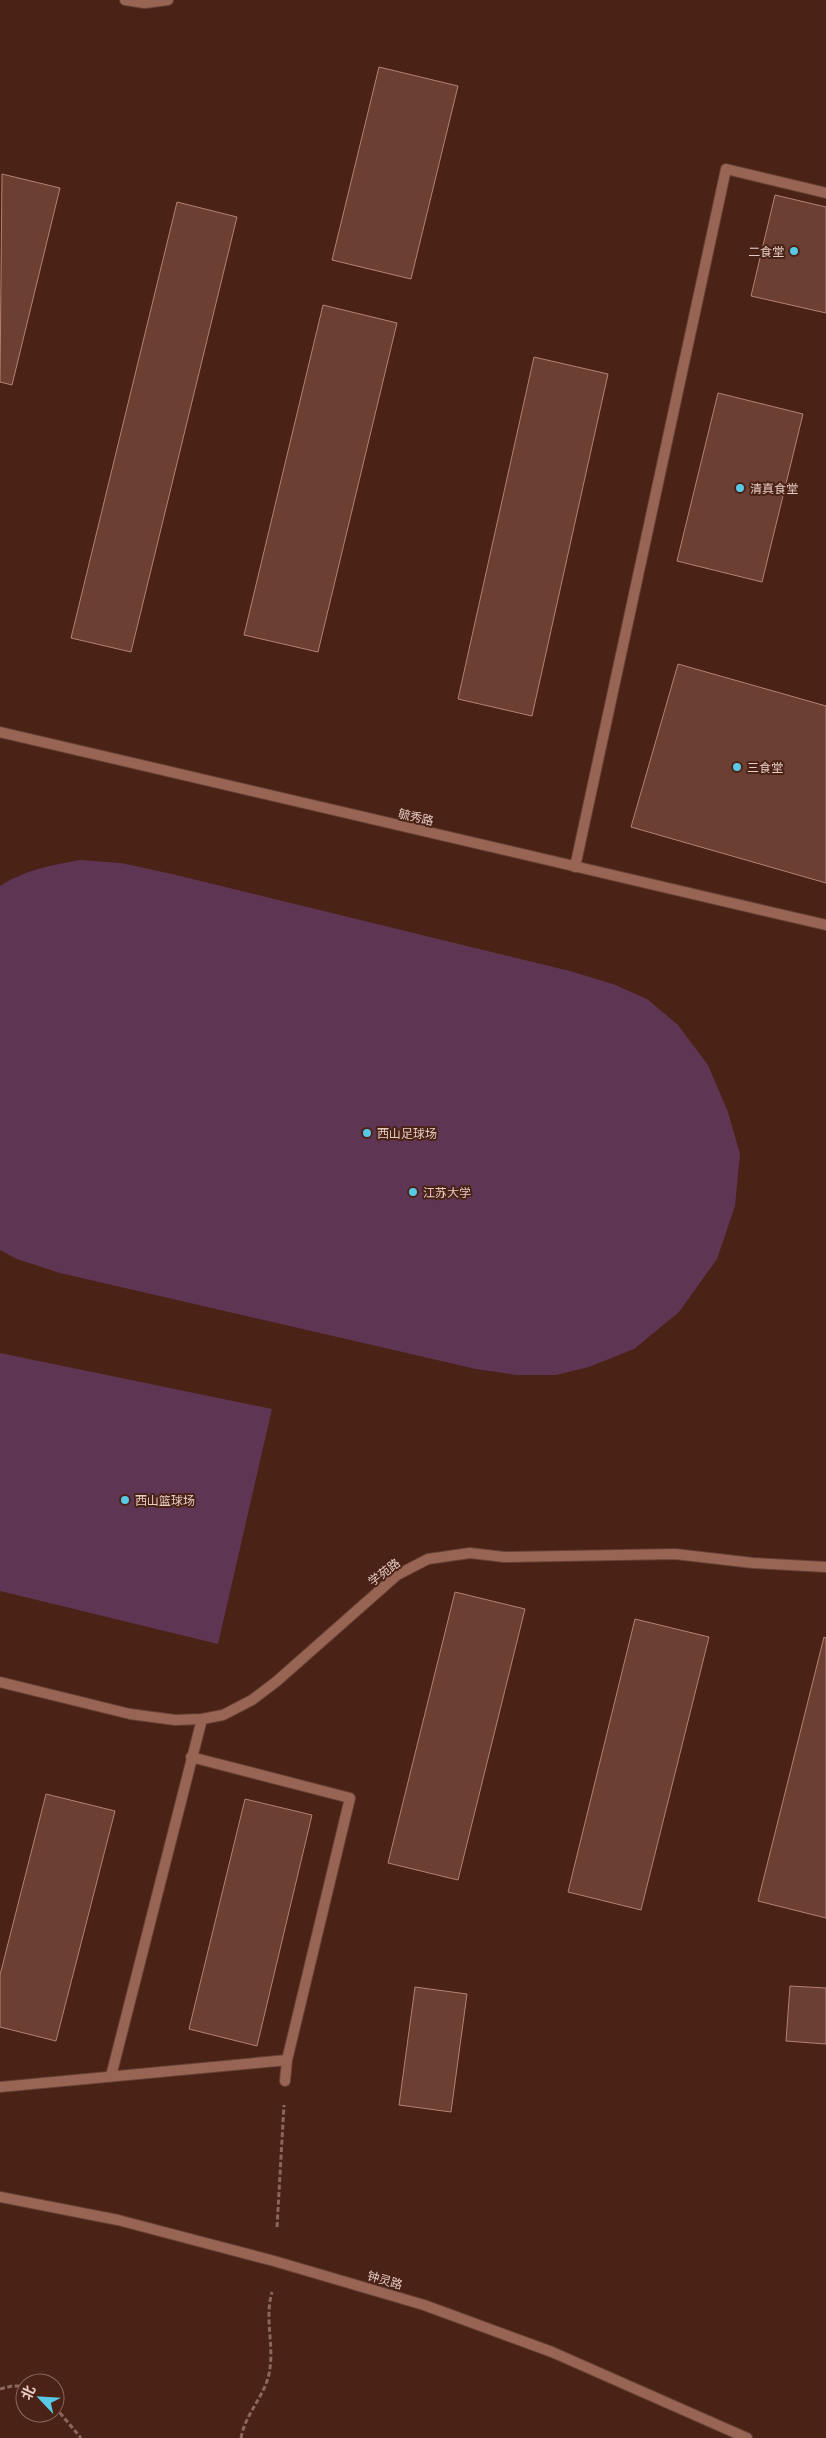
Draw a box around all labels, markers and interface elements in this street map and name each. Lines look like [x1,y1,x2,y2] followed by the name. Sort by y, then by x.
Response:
[748,244,784,259] place label: 二食堂
[788,245,800,257] marker: 二食堂
[750,481,798,496] place label: 清真食堂
[734,482,746,494] marker: 清真食堂
[747,760,783,775] place label: 三食堂
[731,761,743,773] marker: 三食堂
[397,806,435,828] street label: 毓秀路
[377,1126,437,1141] place label: 西山足球场
[361,1127,373,1139] marker: 西山足球场
[423,1185,471,1200] place label: 江苏大学
[407,1186,419,1198] marker: 江苏大学
[135,1493,195,1508] place label: 西山篮球场
[119,1494,131,1506] marker: 西山篮球场
[365,1555,403,1589] street label: 学苑路
[366,2268,404,2292] street label: 钟灵路
[15,2373,65,2423] north arrow
[16,2382,39,2403] text: 北

